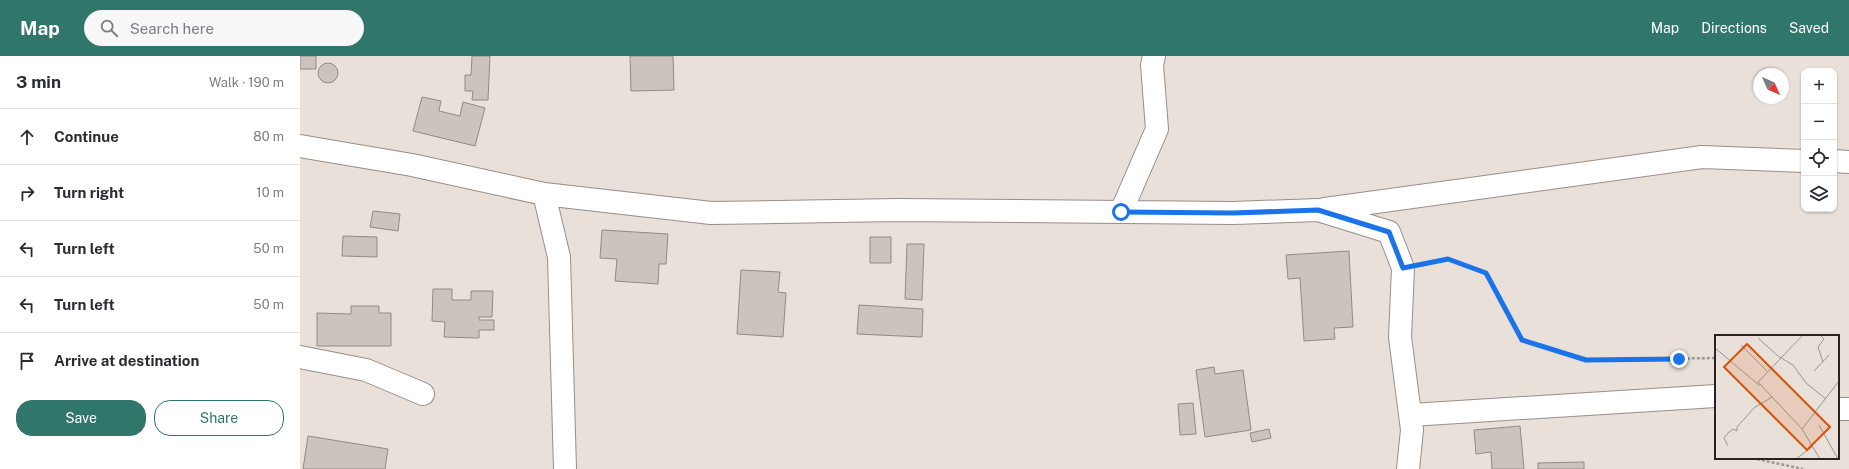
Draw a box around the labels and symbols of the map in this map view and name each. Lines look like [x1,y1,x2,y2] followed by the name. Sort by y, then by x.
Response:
[1753,68,1789,104] north arrow
[1112,203,1130,221] route start
[1715,335,1839,459] inset map
[1670,350,1688,368] route end

